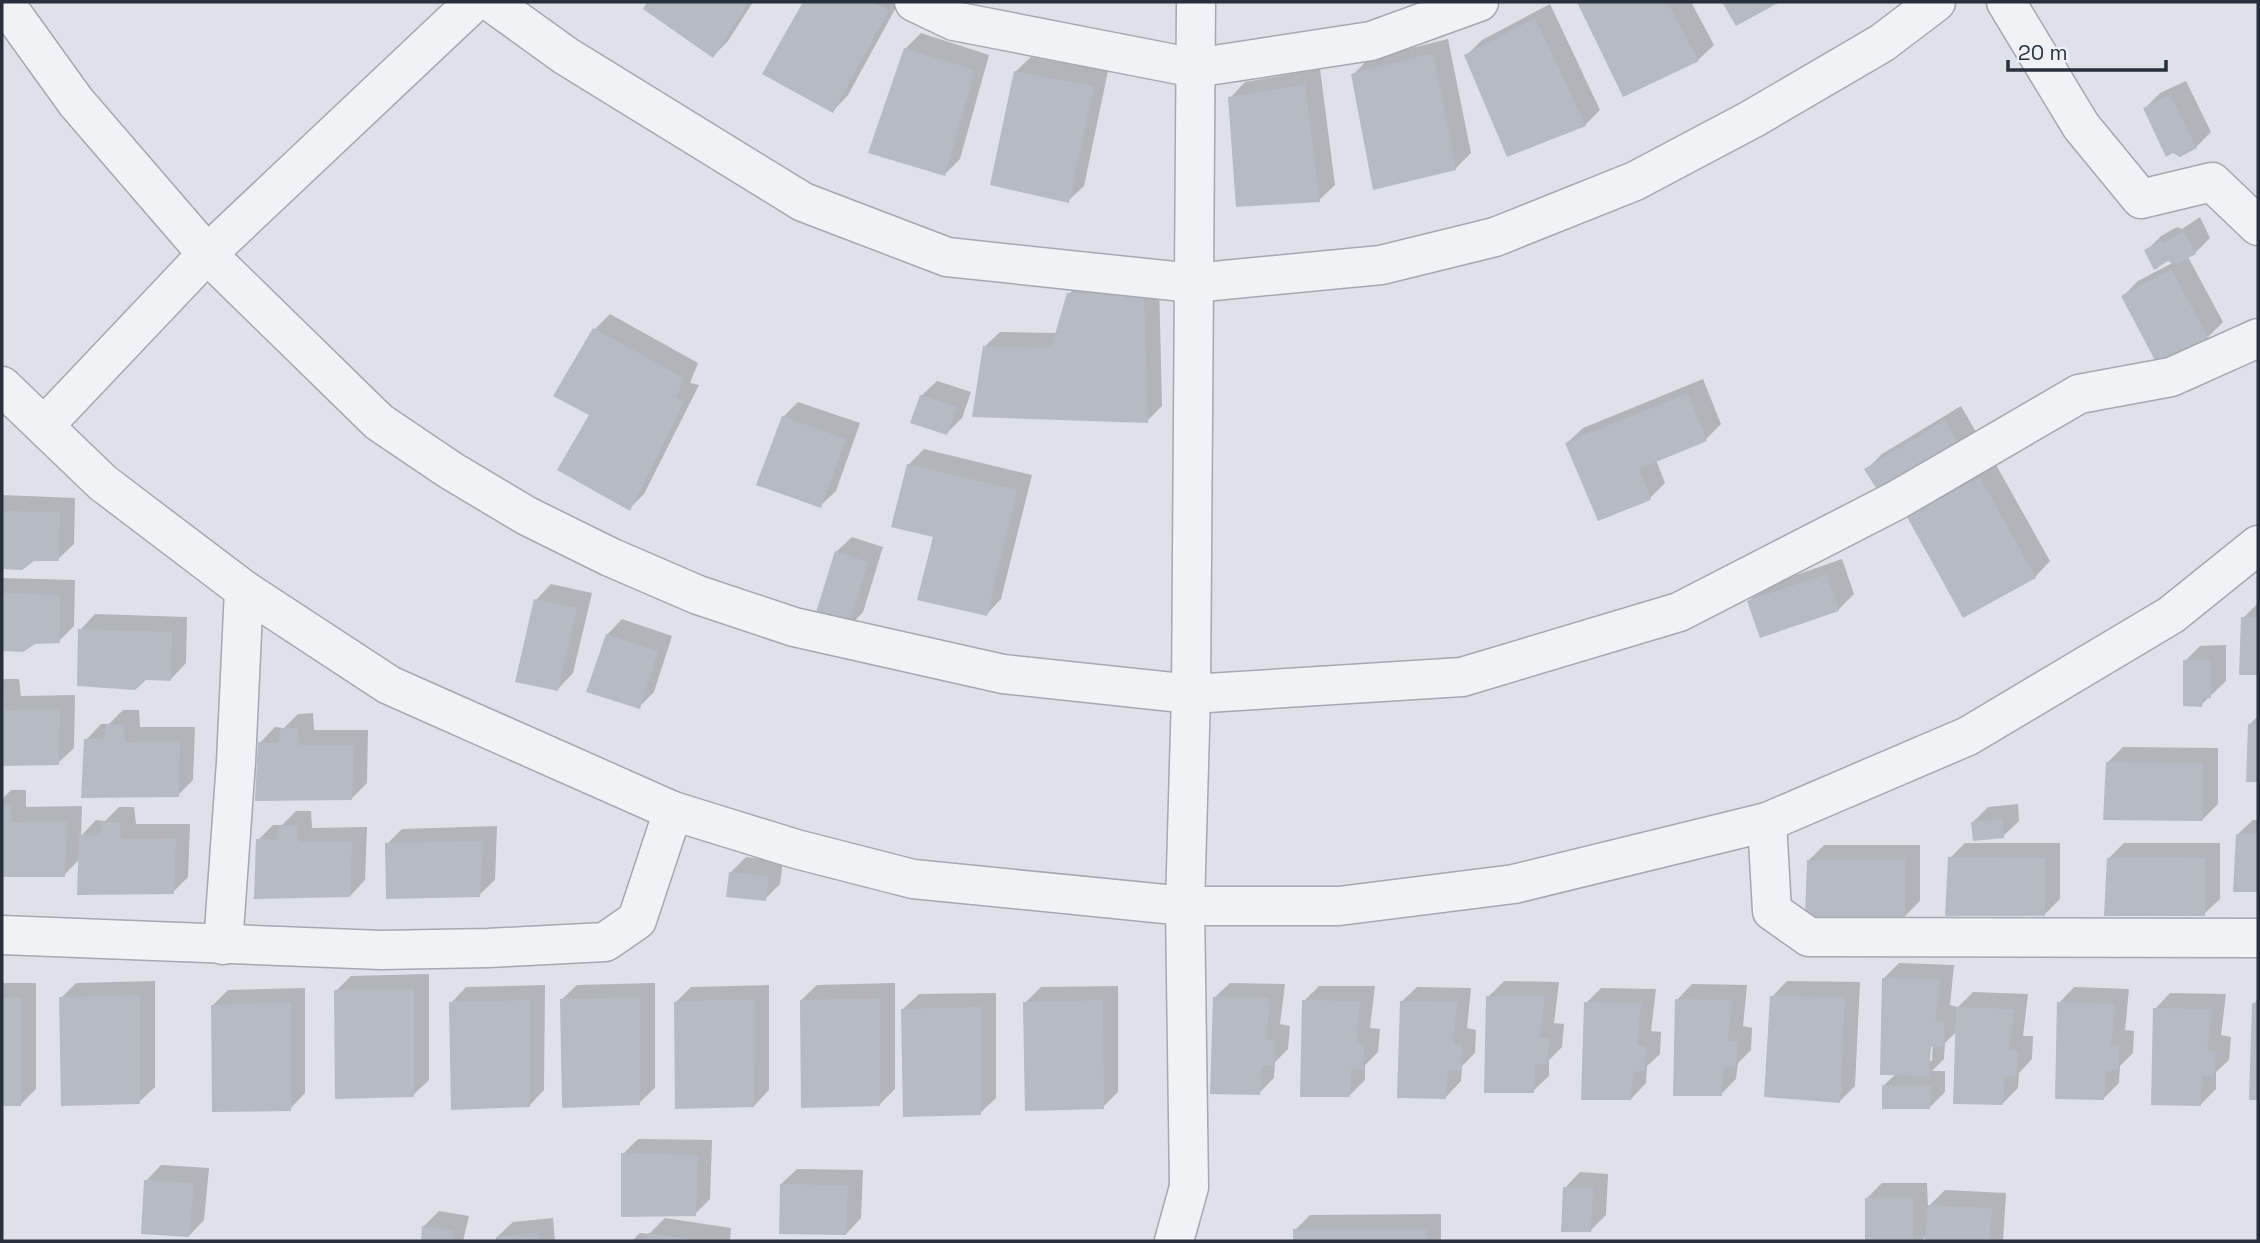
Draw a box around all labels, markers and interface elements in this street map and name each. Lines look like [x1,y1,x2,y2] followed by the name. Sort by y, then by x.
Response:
[2008,28,2166,72] scale bar
[2018,39,2068,66] text: 20 m

